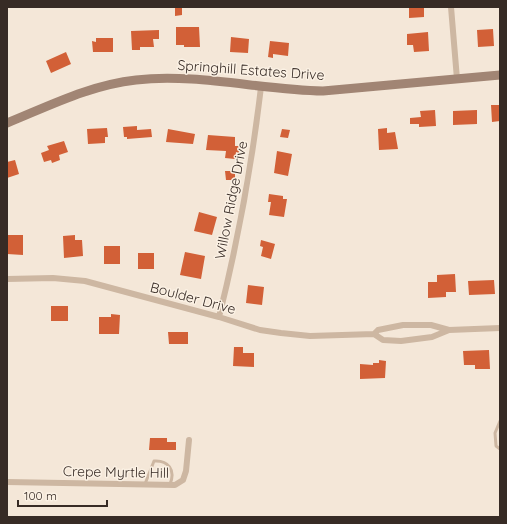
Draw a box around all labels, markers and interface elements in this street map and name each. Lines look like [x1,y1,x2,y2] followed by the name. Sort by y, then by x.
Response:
[177,56,325,84] street label: Springhill Estates Drive
[211,139,251,261] street label: Willow Ridge Drive
[148,278,238,318] street label: Boulder Drive
[63,462,169,482] street label: Crepe Myrtle Hill
[18,482,107,508] scale bar
[24,488,57,503] text: 100 m

